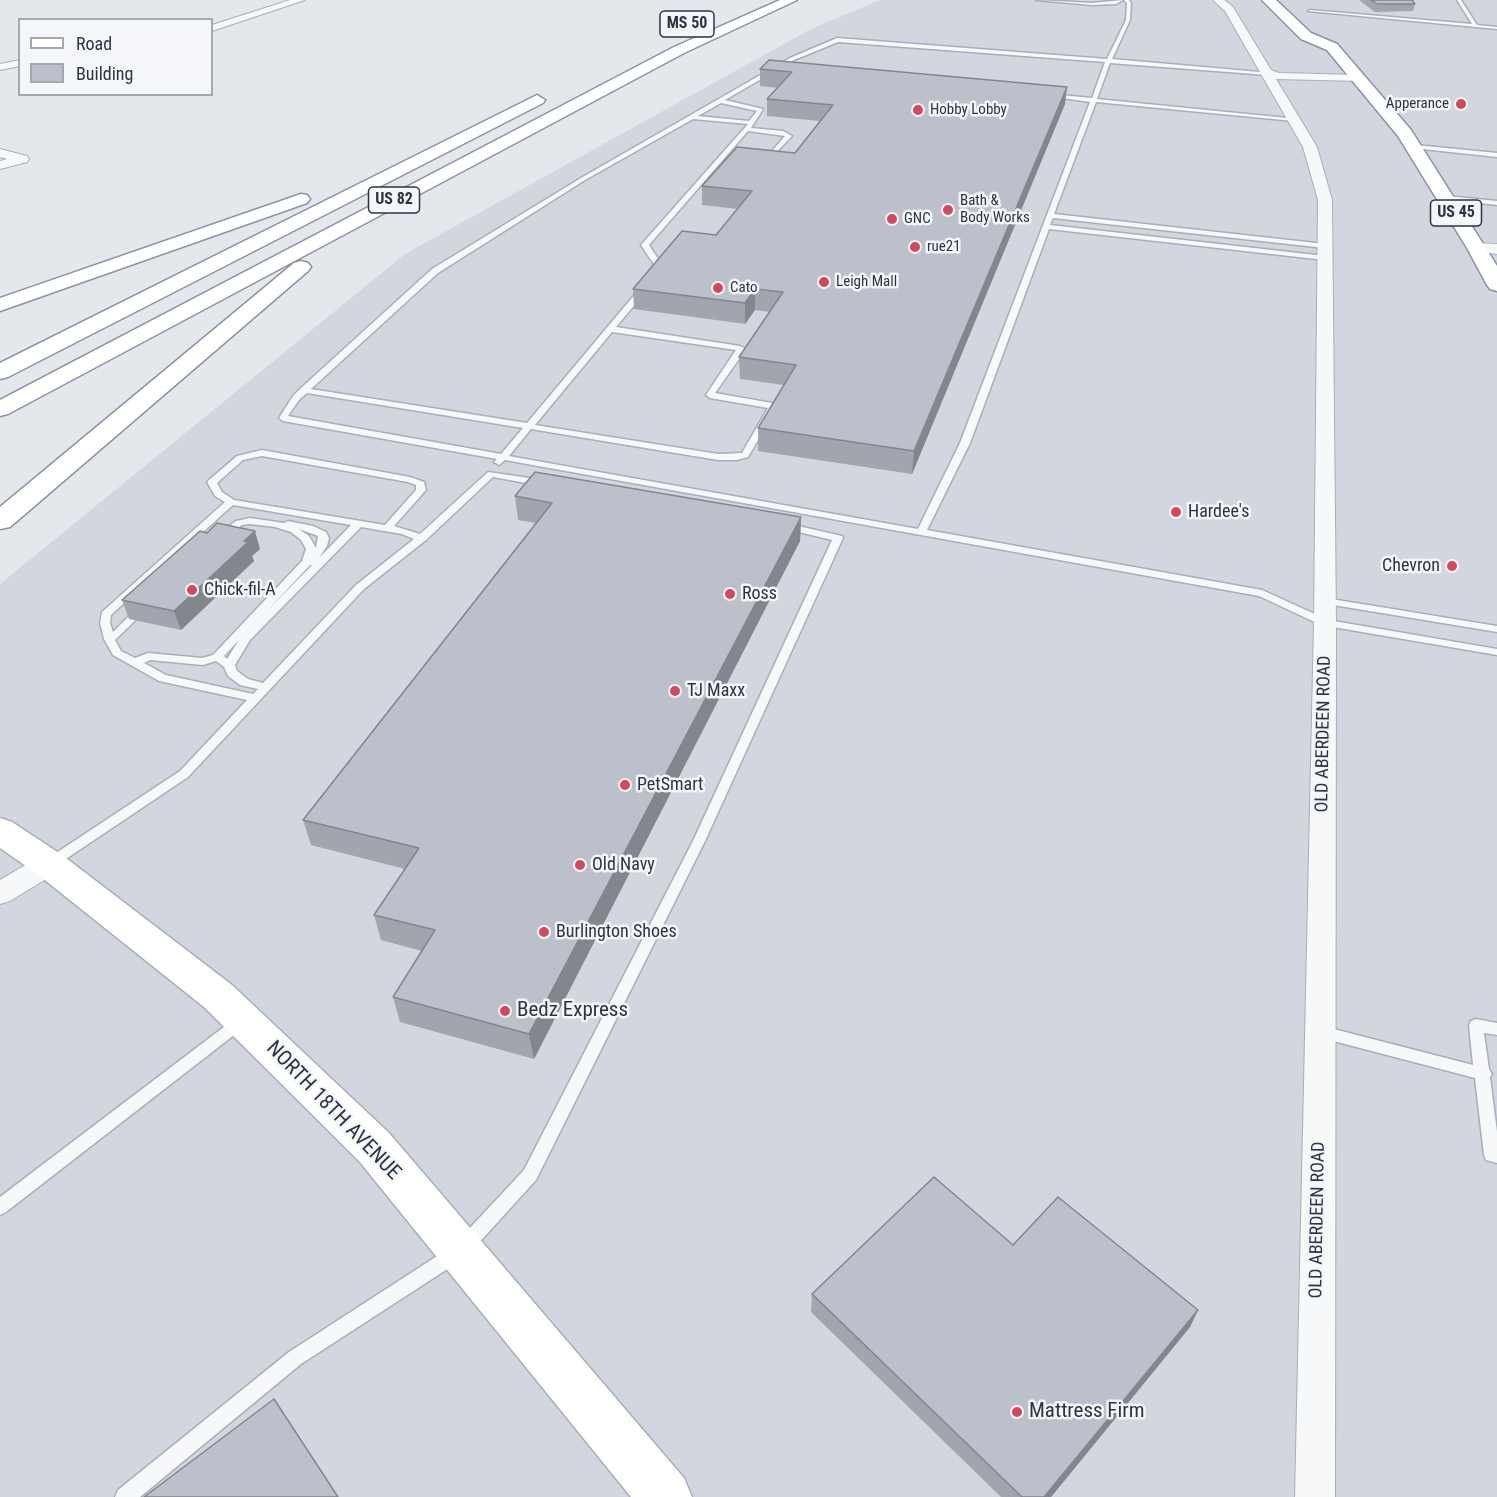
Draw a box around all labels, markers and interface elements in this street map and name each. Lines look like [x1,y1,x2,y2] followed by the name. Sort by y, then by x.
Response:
[660,11,714,37] road number: MS 50
[18,18,213,96] legend
[76,33,112,54] text: Road
[76,63,133,84] text: Building
[1386,95,1449,113] place label: Apperance
[1454,97,1468,111] marker: Apperance
[930,101,1007,119] place label: Hobby Lobby
[911,103,925,117] marker: Hobby Lobby
[368,187,420,213] road number: US 82
[960,192,1030,227] place label: Bath & Body Works
[1430,200,1482,226] road number: US 45
[941,203,955,217] marker: Bath & Body Works
[904,210,931,228] place label: GNC
[885,212,899,226] marker: GNC
[927,238,961,256] place label: rue21
[908,240,922,254] marker: rue21
[836,273,897,291] place label: Leigh Mall
[817,275,831,289] marker: Leigh Mall
[730,279,758,297] place label: Cato
[711,281,725,295] marker: Cato
[1188,501,1249,523] place label: Hardee's
[1169,505,1183,519] marker: Hardee's
[1382,555,1440,577] place label: Chevron
[1445,559,1459,573] marker: Chevron
[204,579,276,601] place label: Chick-fil-A
[185,583,199,597] marker: Chick-fil-A
[742,583,777,605] place label: Ross
[723,587,737,601] marker: Ross
[1312,655,1336,813] street label: OLD ABERDEEN ROAD
[687,680,745,702] place label: TJ Maxx
[668,684,682,698] marker: TJ Maxx
[637,774,703,796] place label: PetSmart
[618,778,632,792] marker: PetSmart
[592,854,655,876] place label: Old Navy
[573,858,587,872] marker: Old Navy
[556,921,677,943] place label: Burlington Shoes
[537,925,551,939] marker: Burlington Shoes
[517,998,628,1024] place label: Bedz Express
[498,1004,512,1018] marker: Bedz Express
[260,1036,406,1186] street label: NORTH 18TH AVENUE
[1306,1141,1330,1299] street label: OLD ABERDEEN ROAD
[1029,1399,1144,1425] place label: Mattress Firm
[1010,1405,1024,1419] marker: Mattress Firm

